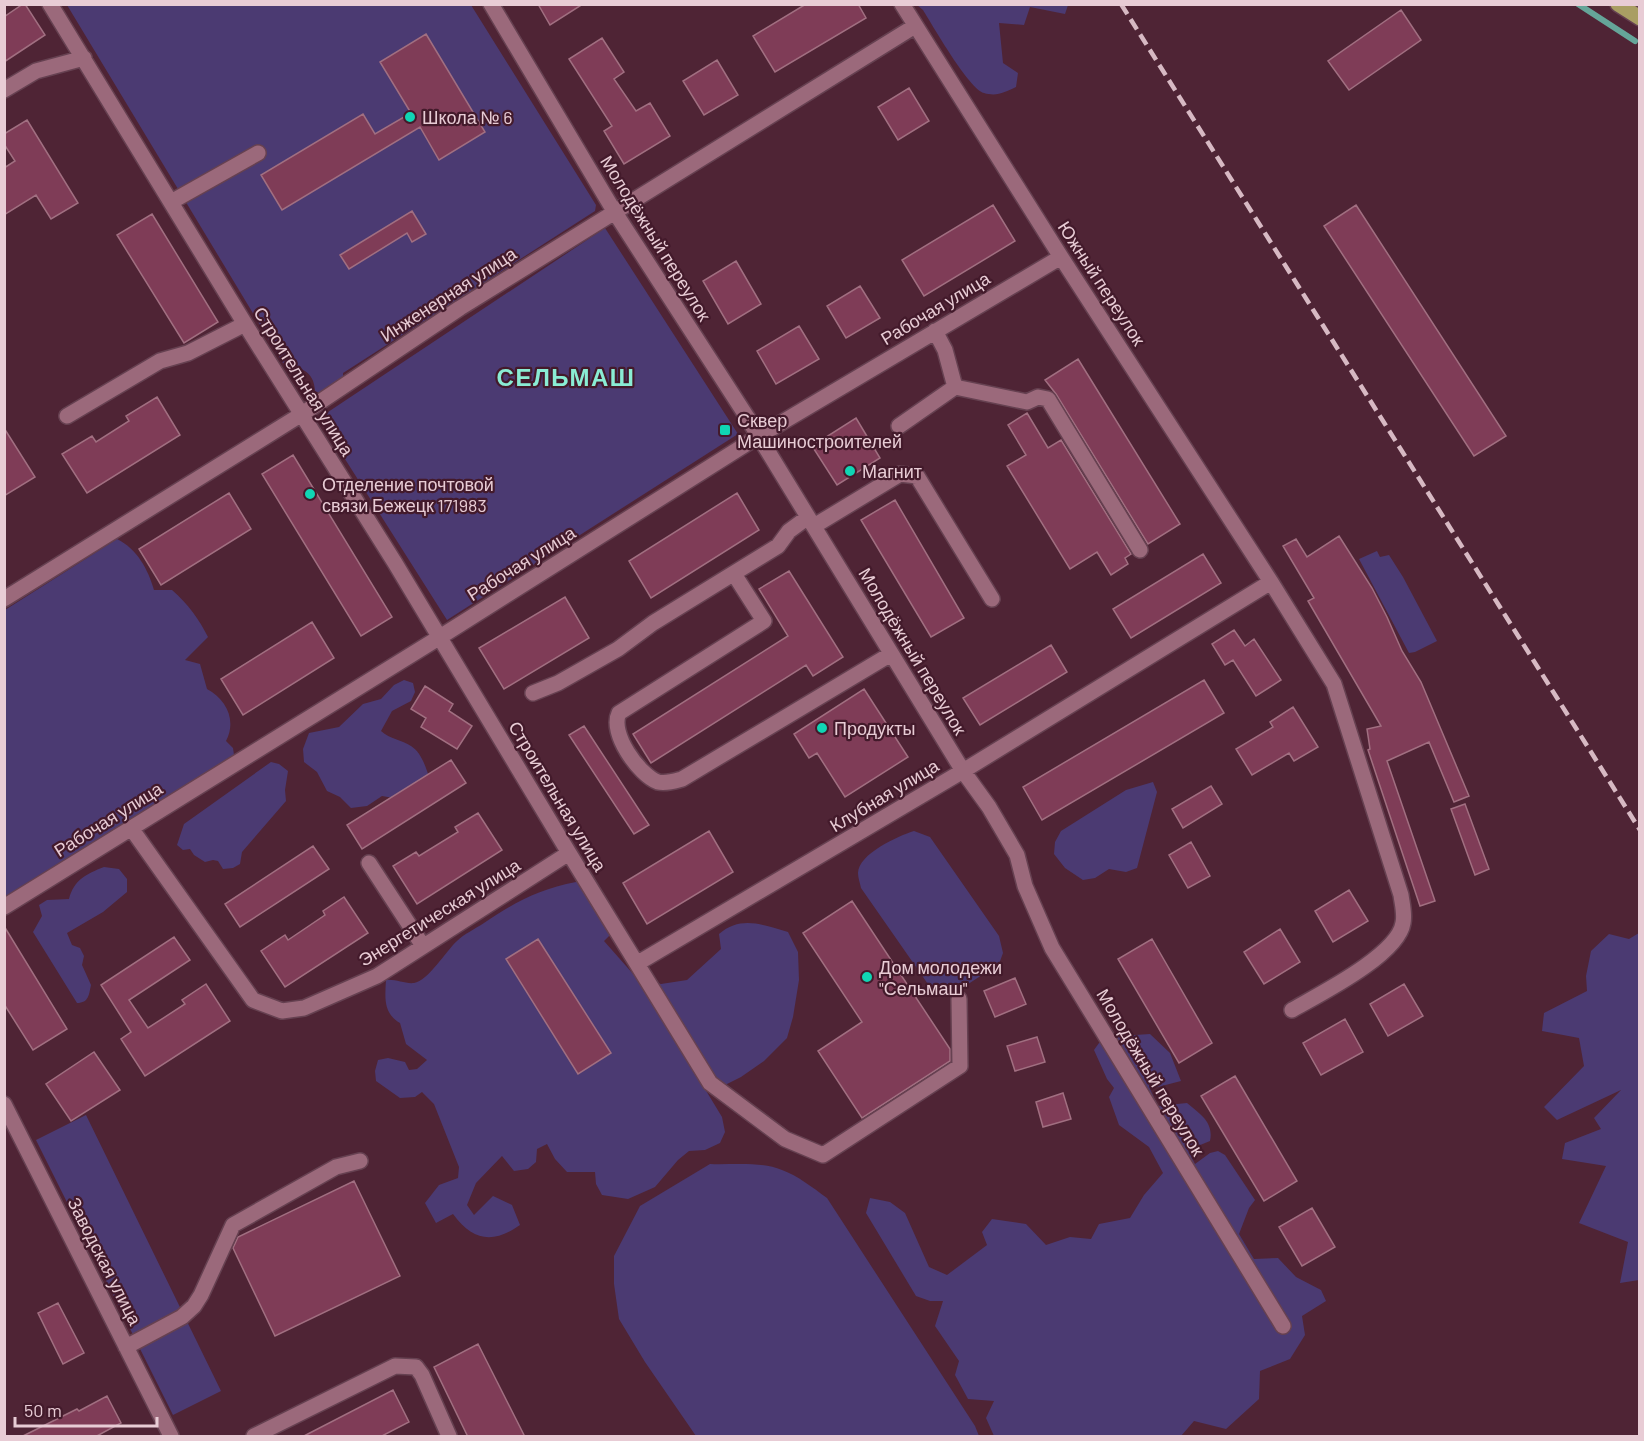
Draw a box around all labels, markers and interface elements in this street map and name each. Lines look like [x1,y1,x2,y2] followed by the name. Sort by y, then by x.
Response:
[422,106,512,128] place label: Школа № 6
[403,110,417,124] marker: Школа № 6
[596,151,716,325] street label: Молодёжный переулок
[1054,217,1150,349] street label: Южный переулок
[376,241,521,346] street label: Инженерная улица
[876,266,994,349] street label: Рабочая улица
[249,302,359,460] street label: Строительная улица
[497,362,635,391] district label: СЕЛЬМАШ
[737,409,902,452] place label: Сквер Машиностроителей
[718,423,732,437] marker: Сквер Машиностроителей
[862,460,922,482] place label: Магнит
[843,464,857,478] marker: Магнит
[322,473,494,516] place label: Отделение почтовой связи Бежецк 171983
[303,487,317,501] marker: Отделение почтовой связи Бежецк 171983
[463,520,580,605] street label: Рабочая улица
[854,563,972,739] street label: Молодёжный переулок
[504,717,612,876] street label: Строительная улица
[834,717,915,739] place label: Продукты
[815,721,829,735] marker: Продукты
[825,753,943,836] street label: Клубная улица
[50,776,167,861] street label: Рабочая улица
[354,853,525,971] street label: Энергетическая улица
[879,956,1002,999] place label: Дом молодежи "Сельмаш"
[860,970,874,984] marker: Дом молодежи "Сельмаш"
[1092,984,1210,1160] street label: Молодёжный переулок
[63,1193,147,1329] street label: Заводская улица
[15,1390,158,1428] scale bar
[24,1399,62,1421] text: 50 m

